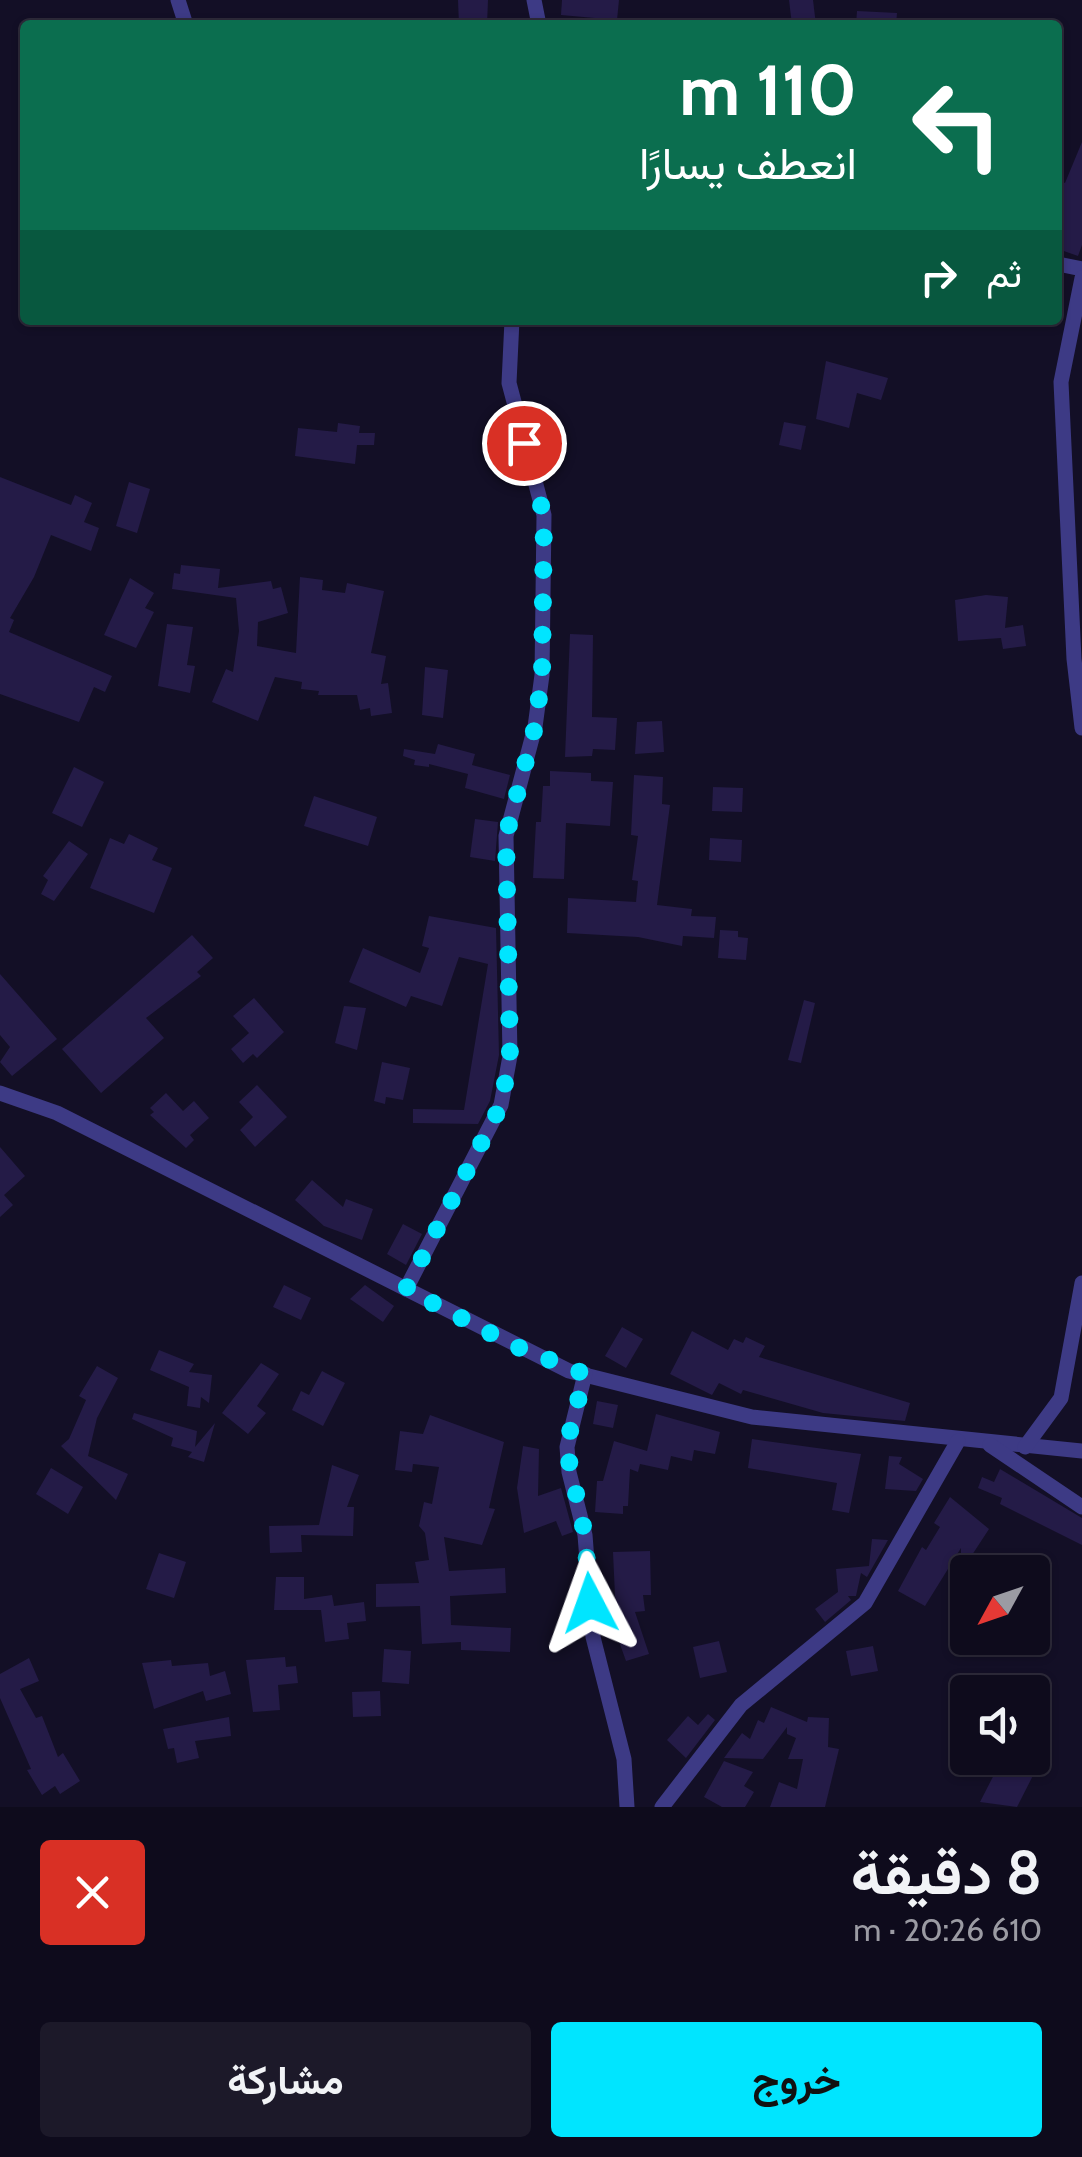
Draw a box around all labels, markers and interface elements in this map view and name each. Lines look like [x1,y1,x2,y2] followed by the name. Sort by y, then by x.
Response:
[679,47,857,133] text: 110 m
[892,60,1022,190] icon: left
[639,136,857,190] text: انعطف يسارًا
[911,250,966,305] icon: right
[986,250,1022,297] text: ثم
[482,401,567,486] pin
[497,416,552,471] icon: arrive
[538,1551,642,1655] position arrow
[950,1555,1050,1655] north arrow
[950,1555,1050,1775] map controls
[950,1675,1050,1775] button: sound
[851,1836,1042,1909] text: 8 دقيقة
[40,1840,145,1945] button: close
[853,1910,1042,1949] text: 610 m · 20:26
[40,2022,531,2137] button: مشاركة
[551,2022,1042,2137] button: خروج

